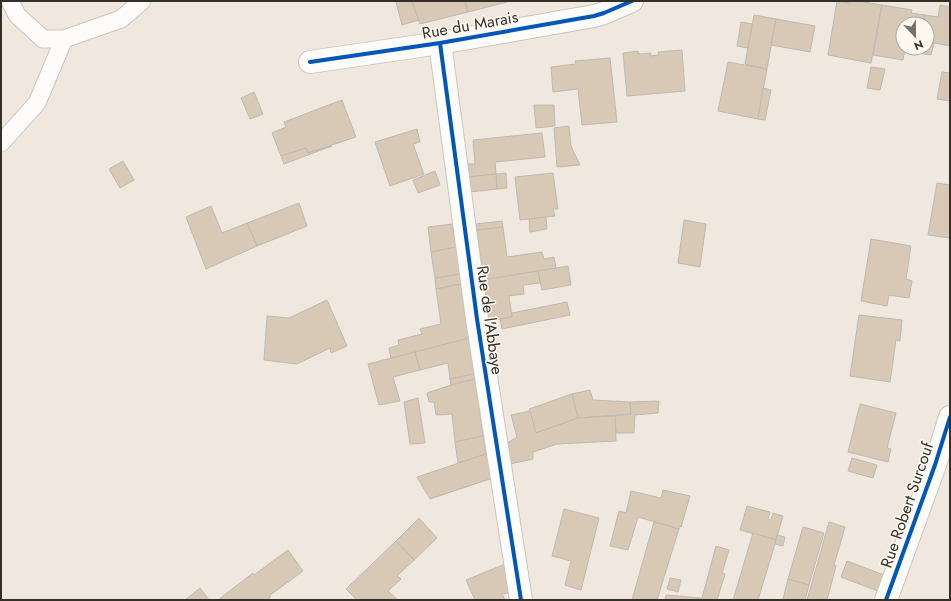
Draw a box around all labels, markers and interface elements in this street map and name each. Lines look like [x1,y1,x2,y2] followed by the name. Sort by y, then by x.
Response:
[420,5,520,45] street label: Rue du Marais
[895,16,935,56] north arrow
[912,36,926,54] text: N
[471,264,509,376] street label: Rue de l'Abbaye
[875,439,939,571] street label: Rue Robert Surcouf

